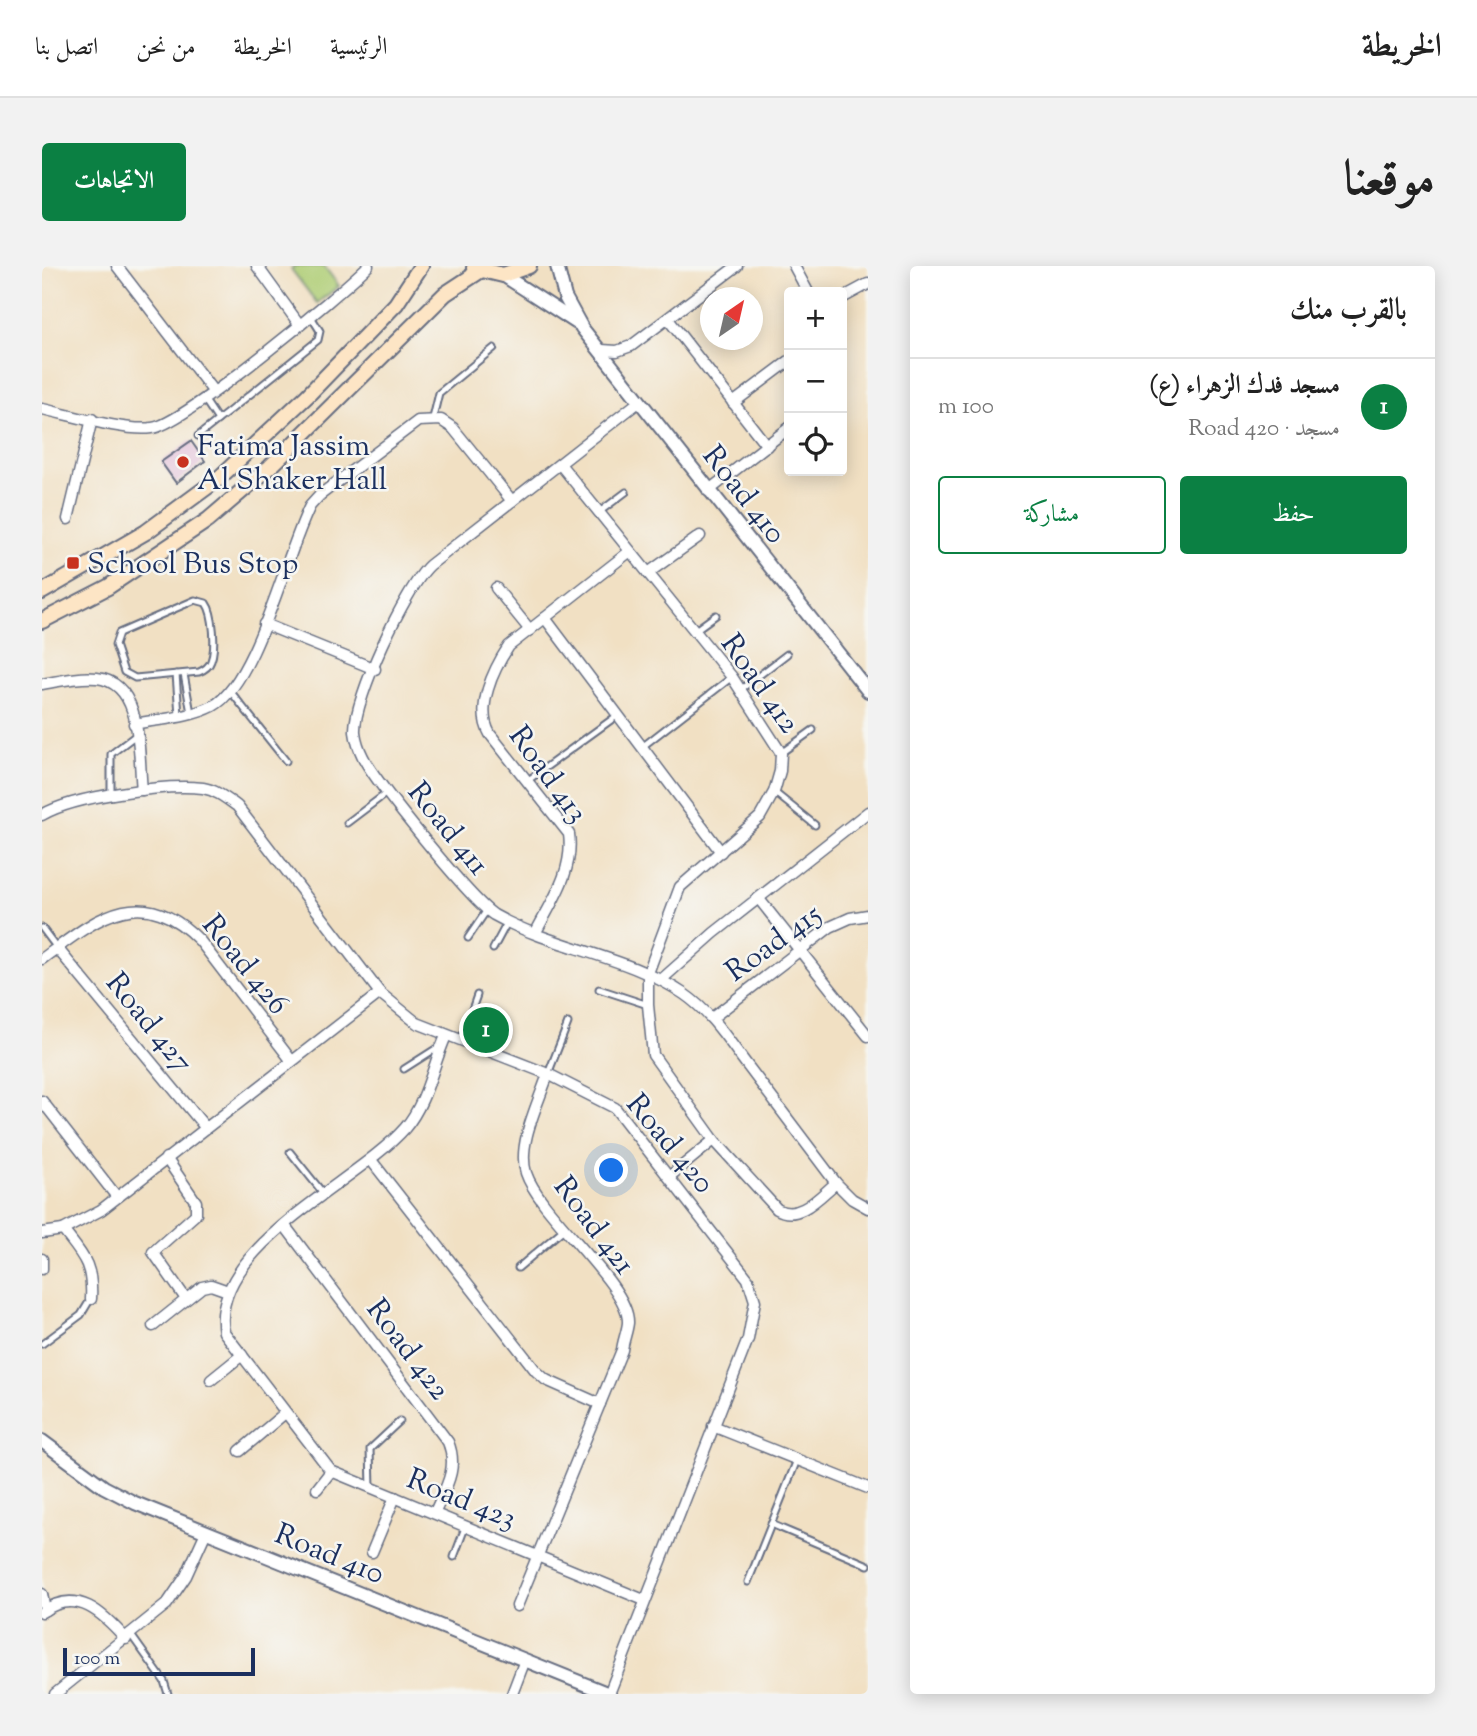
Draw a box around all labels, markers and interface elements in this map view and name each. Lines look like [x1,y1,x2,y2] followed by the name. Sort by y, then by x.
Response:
[1362,24,1442,72] text: الخريطة
[35,31,98,65] text: اتصل بنا
[136,31,196,65] text: من نحن
[234,31,292,65] text: الخريطة
[330,31,388,65] text: الرئيسية
[42,143,186,221] button: الاتجاهات
[1343,147,1435,217] text: موقعنا
[700,287,763,350] north arrow
[784,287,847,476] map controls
[784,287,847,350] button: +
[1290,290,1407,333] text: بالقرب منك
[784,350,847,413] button: −
[1149,368,1340,405] text: مسجد فدك الزهراء (ع)
[938,391,994,424] text: 100 m
[1380,391,1388,424] text: 1
[784,413,847,476] button: locate
[1188,413,1340,446] text: مسجد · Road 420
[197,426,387,503] place label: Fatima Jassim Al Shaker Hall
[691,437,795,554] street label: Road 410
[175,454,191,470] marker: Fatima Jassim Al Shaker Hall
[938,476,1166,554] button: مشاركة
[1180,476,1407,554] button: حفظ
[87,544,298,587] place label: School Bus Stop
[65,555,81,571] marker: School Bus Stop
[709,626,809,743] street label: Road 412
[497,718,597,833] street label: Road 413
[396,774,498,886] street label: Road 411
[718,894,831,994] street label: Road 415
[190,906,298,1025] street label: Road 426
[94,964,202,1083] street label: Road 427
[463,1004,509,1056] pin: 1
[614,1085,724,1204] street label: Road 420
[594,1153,628,1187] your location
[542,1168,644,1285] street label: Road 421
[355,1291,459,1410] street label: Road 422
[400,1459,522,1542] street label: Road 423
[268,1514,390,1597] street label: Road 410
[63,1645,256,1677] scale bar
[74,1646,120,1673] text: 100 m

